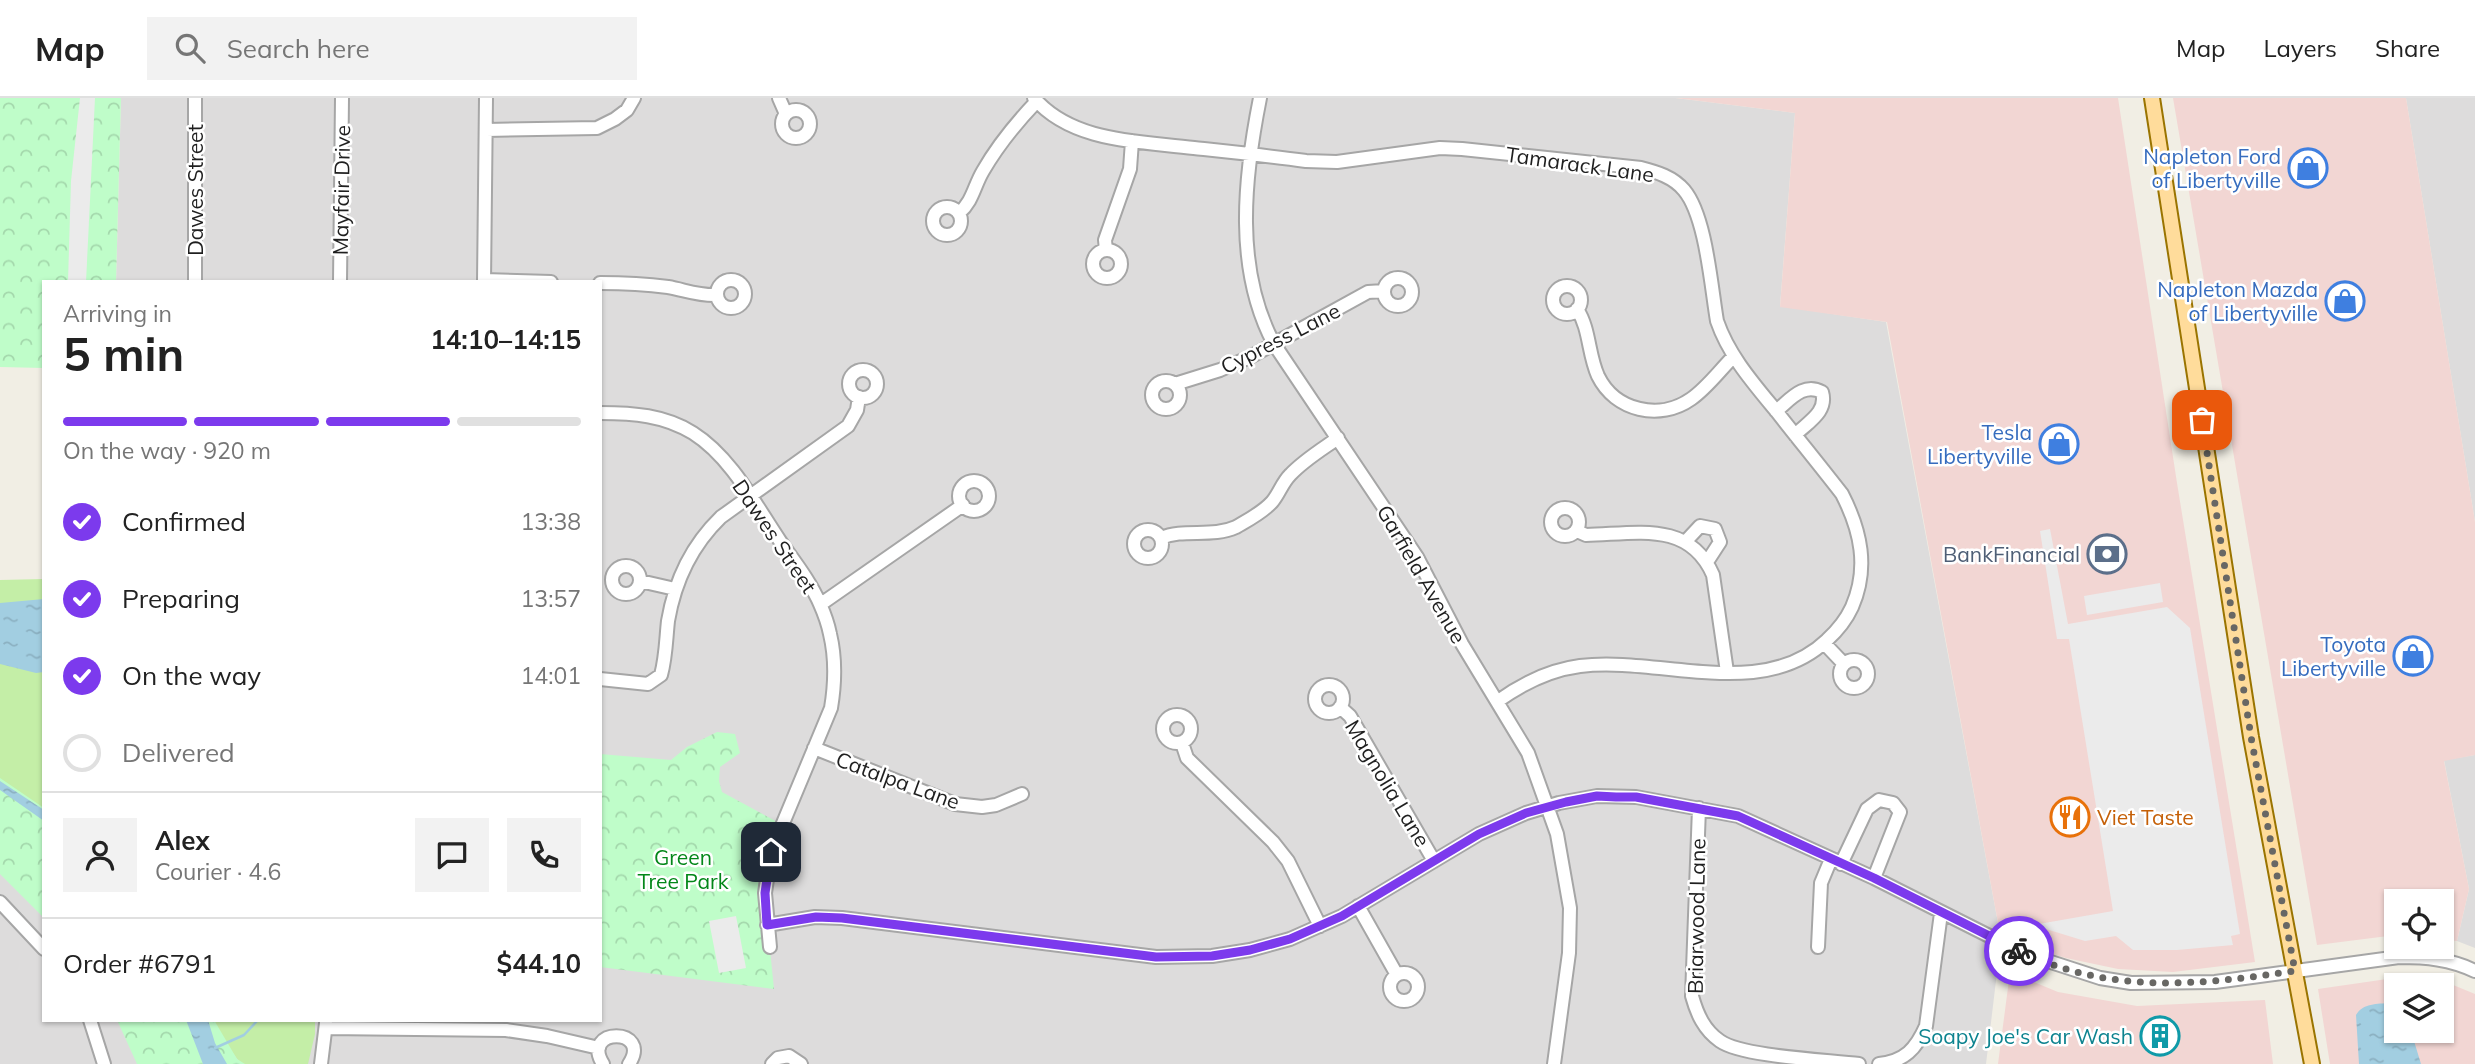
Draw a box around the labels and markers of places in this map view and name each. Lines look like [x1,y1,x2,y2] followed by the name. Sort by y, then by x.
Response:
[2143,143,2281,193] place label: Napleton Ford of Libertyville
[2287,147,2329,189] shop icon: Napleton Ford of Libertyville
[2157,276,2318,326] place label: Napleton Mazda of Libertyville
[2324,280,2366,322] shop icon: Napleton Mazda of Libertyville
[2172,390,2232,450] pin
[1927,419,2032,469] place label: Tesla Libertyville
[2038,423,2080,465] shop icon: Tesla Libertyville
[2086,533,2128,575] bank icon: BankFinancial
[1943,541,2080,567] place label: BankFinancial
[2281,631,2386,681] place label: Toyota Libertyville
[2392,635,2434,677] shop icon: Toyota Libertyville
[2049,796,2091,838] restaurant icon: Viet Taste
[2097,804,2194,830] place label: Viet Taste
[741,822,801,882] pin
[2139,1015,2181,1057] building icon: Soapy Joe's Car Wash
[1918,1023,2133,1049] place label: Soapy Joe's Car Wash

